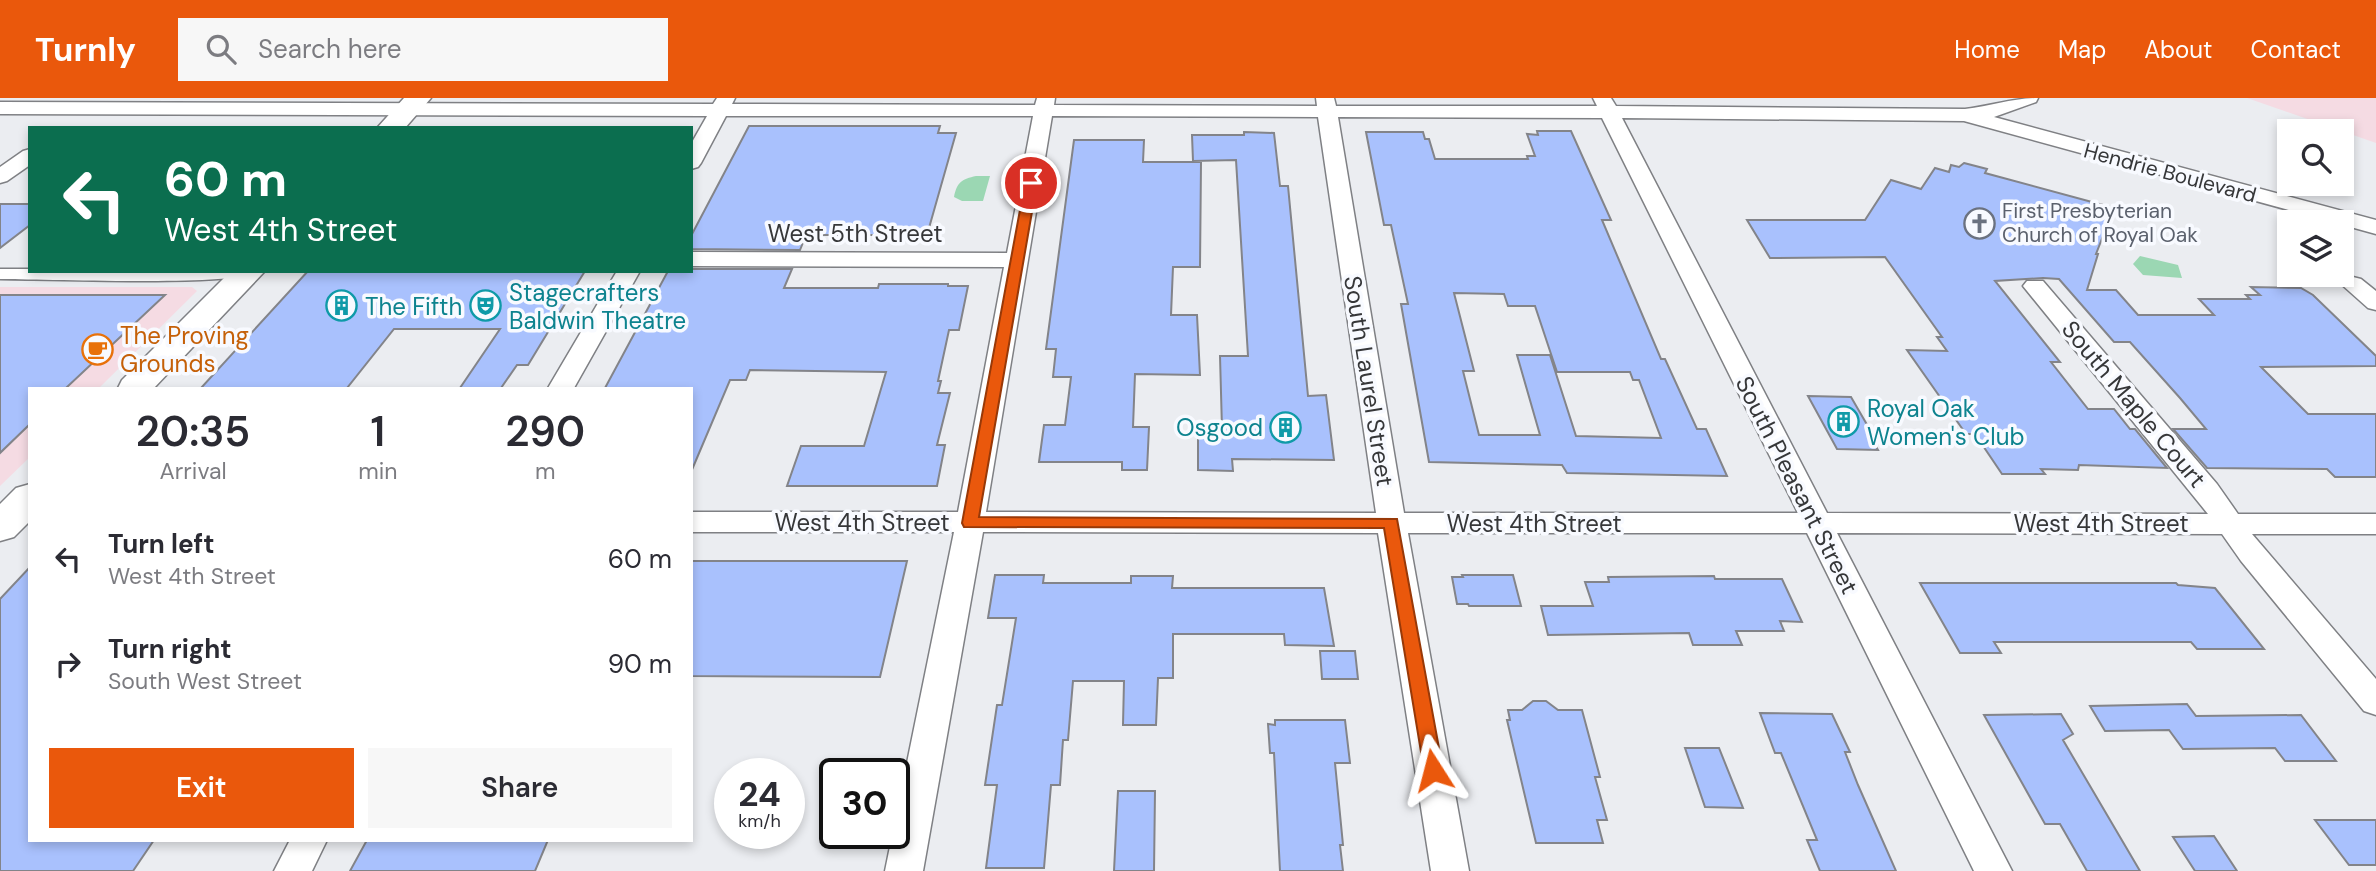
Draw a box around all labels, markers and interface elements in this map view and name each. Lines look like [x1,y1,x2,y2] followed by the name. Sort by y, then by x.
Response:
[178,18,668,81] search box
[35,28,136,71] text: Turnly
[202,30,240,68] icon: search
[258,32,401,66] text: Search here
[1954,34,2020,65] text: Home
[2058,34,2106,65] text: Map
[2144,34,2213,65] text: About
[2251,34,2341,65] text: Contact
[2277,119,2354,287] map controls
[2277,119,2354,196] button: search
[2081,136,2259,210] street label: Hendrie Boulevard
[164,147,287,211] text: 60 m
[1001,153,1061,213] pin
[49,154,140,245] icon: left
[1012,164,1050,202] icon: arrive
[2002,197,2198,249] place label: First Presbyterian Church of Royal Oak
[1962,206,1996,240] church icon: First Presbyterian Church of Royal Oak
[164,209,398,251] text: West 4th Street
[2277,210,2354,287] button: layers
[767,218,943,249] street label: West 5th Street
[1337,274,1401,488] street label: South Laurel Street
[509,277,686,336] place label: Stagecrafters Baldwin Theatre
[325,289,359,323] building icon: The Fifth
[469,289,503,323] theatre icon: Stagecrafters Baldwin Theatre
[365,291,462,322] place label: The Fifth
[2055,314,2213,494] street label: South Maple Court
[120,320,249,379] place label: The Proving Grounds
[80,332,114,366] cafe icon: The Proving Grounds
[1729,371,1865,599] street label: South Pleasant Street
[1867,393,2024,452] place label: Royal Oak Women's Club
[136,404,250,459] text: 20:35
[370,404,385,459] text: 1
[505,404,585,459] text: 290
[1827,405,1861,439] building icon: Royal Oak Women's Club
[1269,410,1303,444] building icon: Osgood
[1176,412,1263,443] place label: Osgood
[160,456,227,486] text: Arrival
[358,456,397,486] text: min
[535,456,555,486] text: m
[774,507,950,538] street label: West 4th Street
[1446,508,1622,539] street label: West 4th Street
[2013,508,2189,539] street label: West 4th Street
[108,527,215,561] text: Turn left
[49,540,87,578] icon: left
[608,542,672,576] text: 60 m
[108,561,276,591] text: West 4th Street
[108,632,232,666] text: Turn right
[49,645,87,683] icon: right
[608,647,672,681] text: 90 m
[108,666,302,696] text: South West Street
[1396,733,1470,807] position arrow
[49,748,354,828] button: Exit
[368,748,672,828] button: Share
[819,758,910,849] speed limit sign: 30
[738,771,781,817] text: 24
[738,809,781,833] text: km/h

